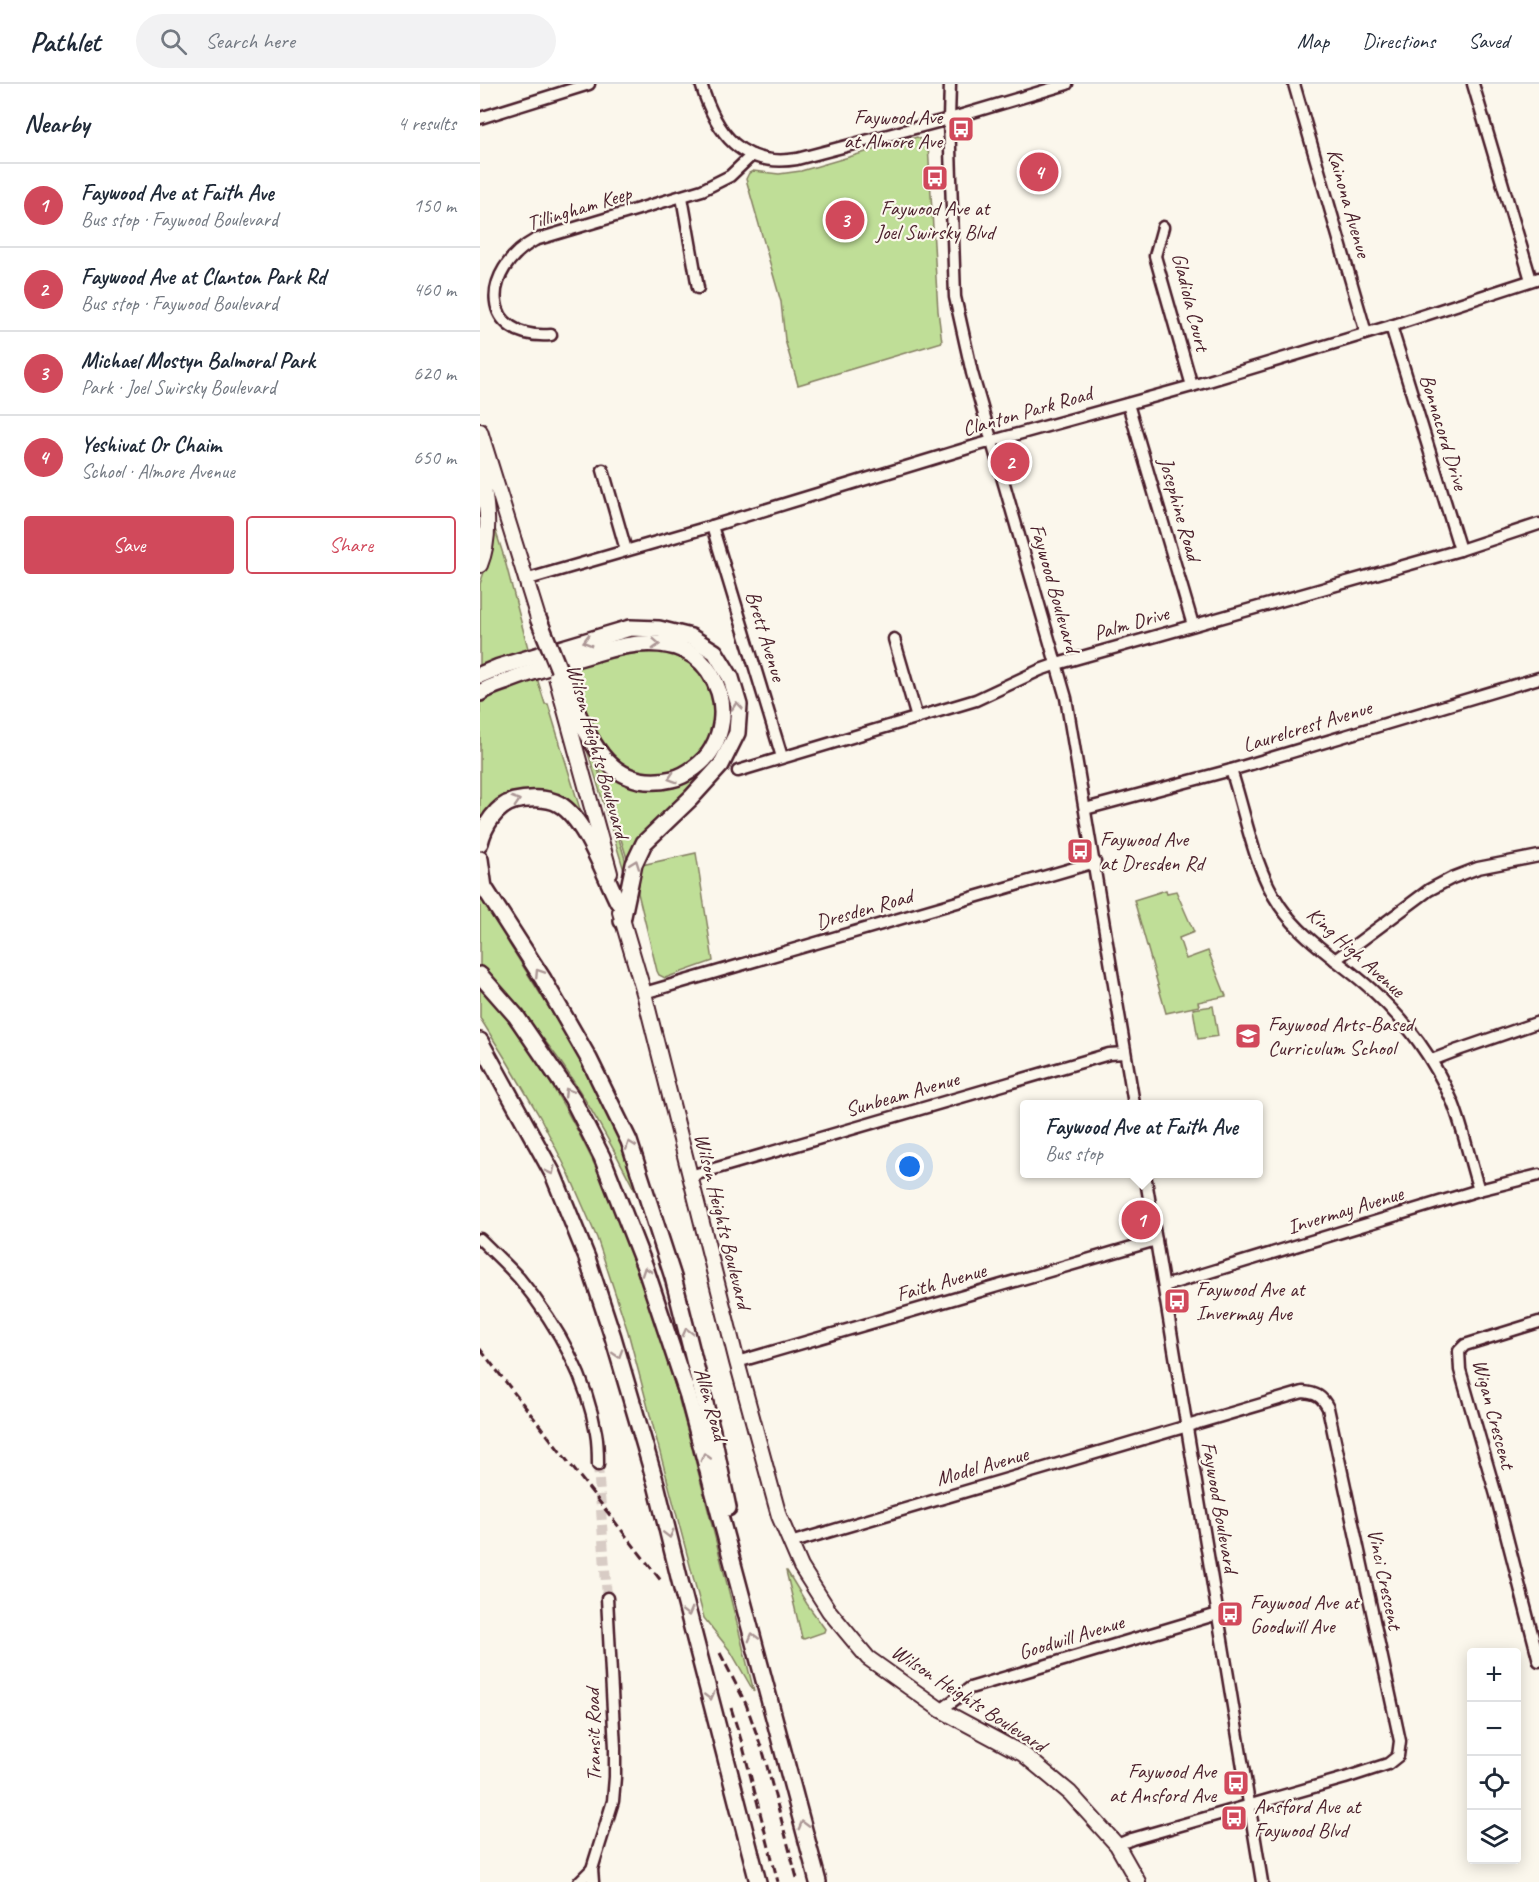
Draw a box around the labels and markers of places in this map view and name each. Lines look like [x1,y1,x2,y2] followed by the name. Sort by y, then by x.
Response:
[844,104,944,154] place label: Faywood Ave at Almore Ave
[946,114,976,144] bus stop icon: Faywood Ave at Almore Ave
[1020,150,1058,194] pin: 4
[920,163,950,193] bus stop icon: Faywood Ave at Joel Swirsky Blvd
[875,195,997,245] place label: Faywood Ave at Joel Swirsky Blvd
[826,198,865,242] pin: 3
[990,440,1030,484] pin: 2
[1100,826,1207,876] place label: Faywood Ave at Dresden Rd
[1065,836,1095,866] bus stop icon: Faywood Ave at Dresden Rd
[1268,1011,1417,1061] place label: Faywood Arts-Based Curriculum School
[1233,1021,1263,1051] school or university icon: Faywood Arts-Based Curriculum School
[1122,1198,1160,1242] pin: 1
[1196,1276,1307,1326] place label: Faywood Ave at Invermay Ave
[1162,1286,1192,1316] bus stop icon: Faywood Ave at Invermay Ave
[1250,1589,1361,1639] place label: Faywood Ave at Goodwill Ave
[1215,1599,1245,1629] bus stop icon: Faywood Ave at Goodwill Ave
[1109,1758,1218,1808] place label: Faywood Ave at Ansford Ave
[1221,1768,1251,1798] bus stop icon: Faywood Ave at Ansford Ave
[1254,1793,1362,1843] place label: Ansford Ave at Faywood Blvd
[1219,1803,1249,1833] bus stop icon: Ansford Ave at Faywood Blvd

